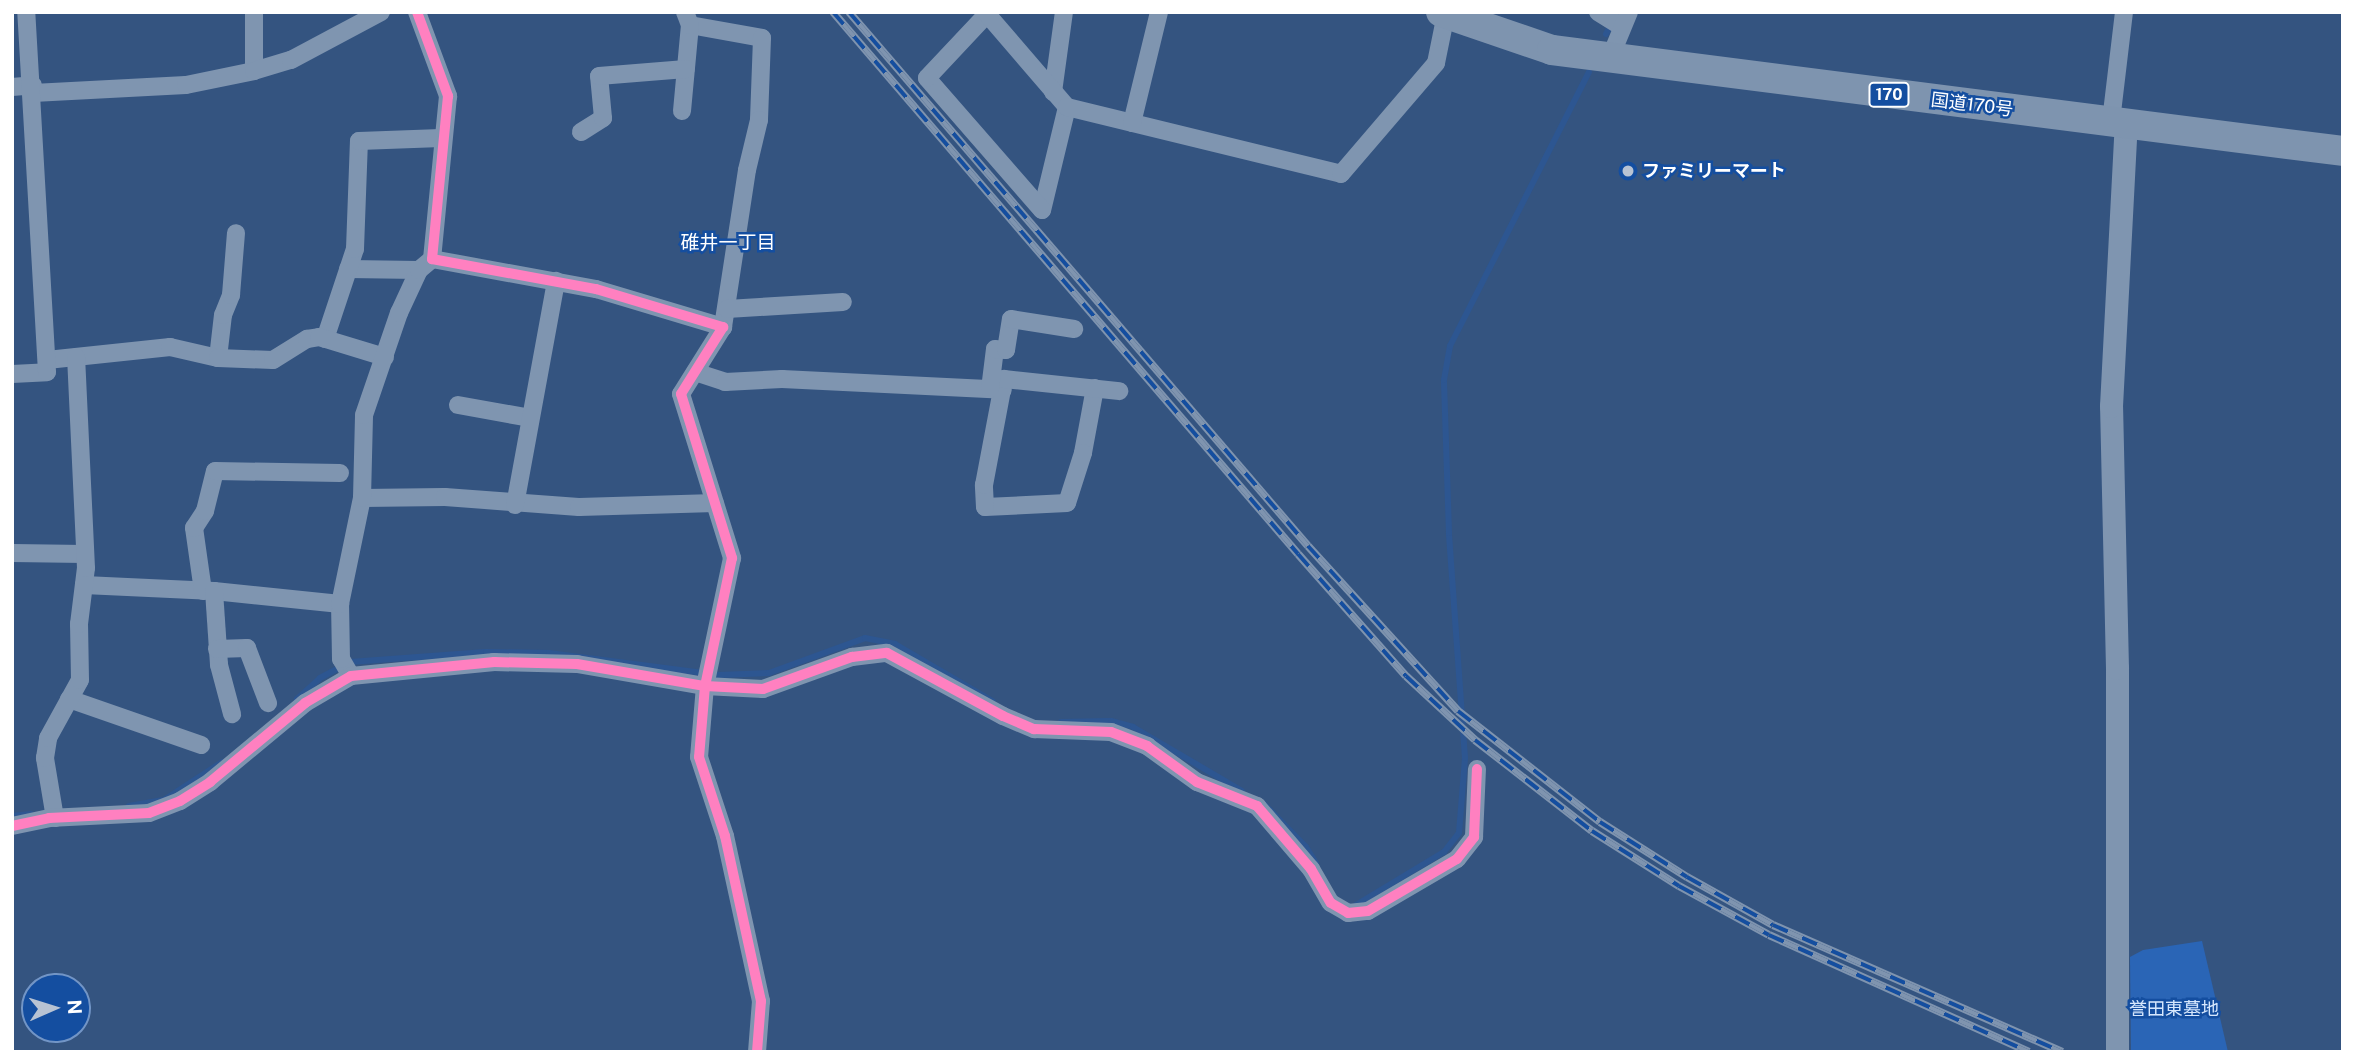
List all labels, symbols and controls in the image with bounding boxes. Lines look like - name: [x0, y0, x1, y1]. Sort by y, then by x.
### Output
- road number: 170: [1868, 82, 1910, 108]
- street label: 国道170号: [1930, 89, 2014, 121]
- place label: ファミリーマート: [1642, 160, 1786, 182]
- marker: ファミリーマート: [1620, 163, 1636, 179]
- district label: 碓井一丁目: [681, 232, 775, 254]
- north arrow: [21, 973, 91, 1043]
- park label: 誉田東墓地: [2129, 998, 2219, 1020]
- text: N: [64, 999, 86, 1015]

